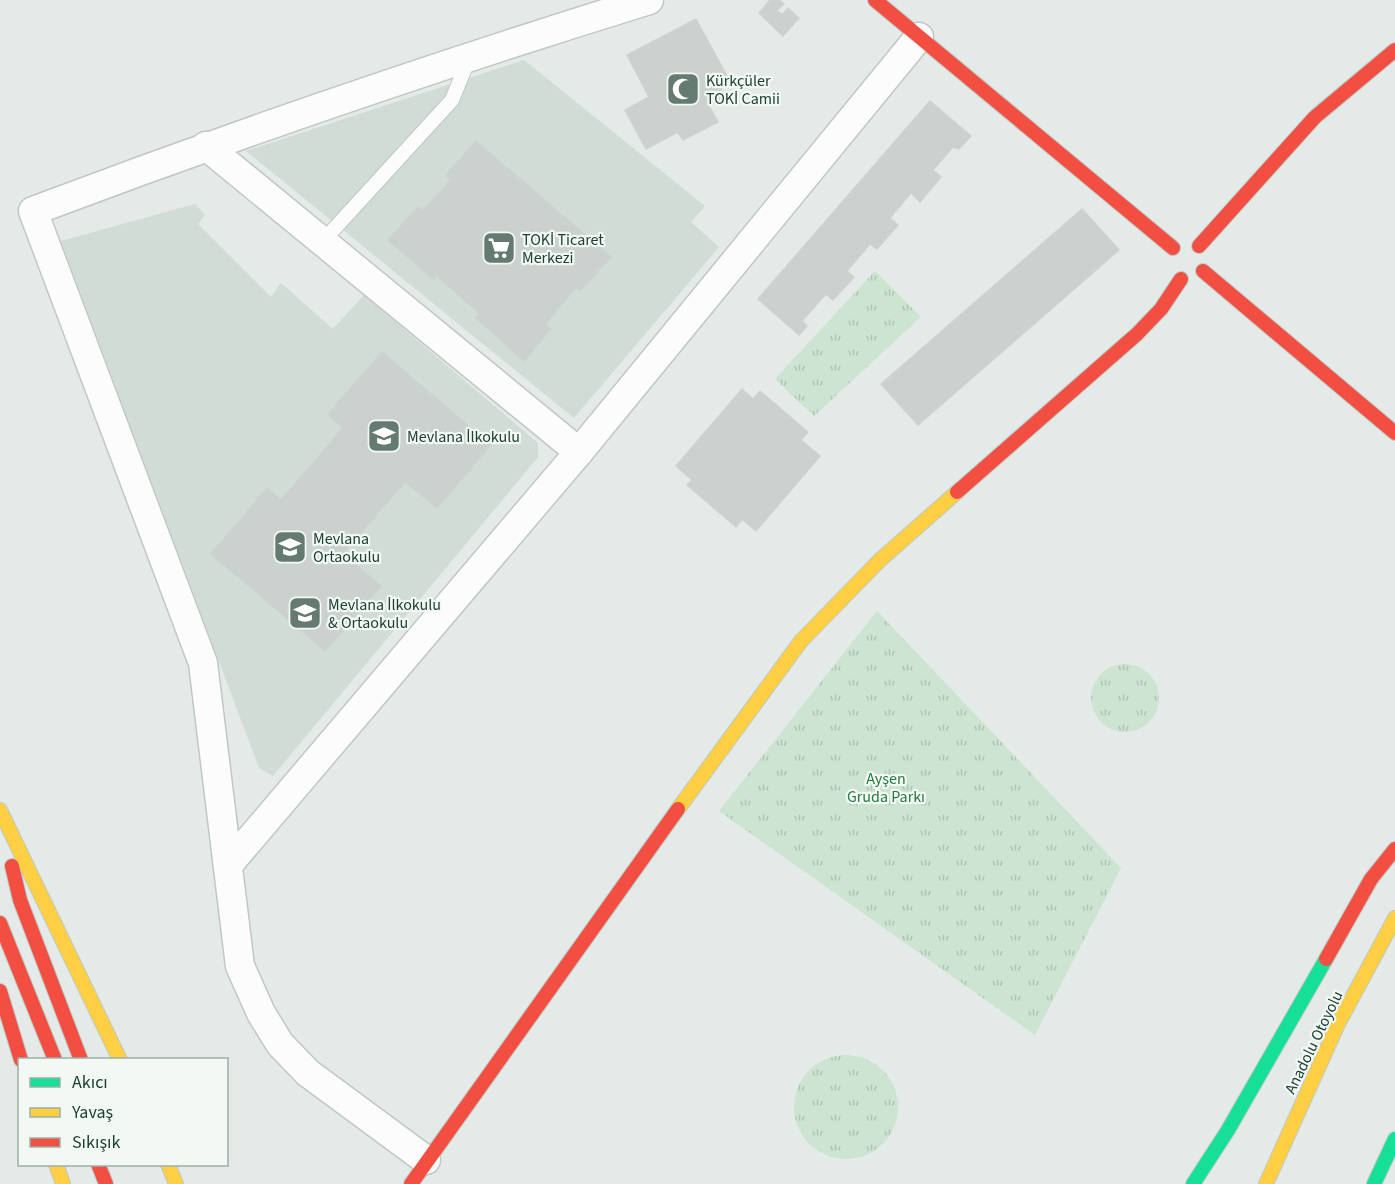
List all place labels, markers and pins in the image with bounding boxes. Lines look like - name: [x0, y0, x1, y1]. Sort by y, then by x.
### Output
- place label: Kürkçüler TOKİ Camii: [706, 70, 780, 110]
- mosque icon: Kürkçüler TOKİ Camii: [665, 71, 701, 107]
- place label: TOKİ Ticaret Merkezi: [522, 229, 604, 269]
- supermarket icon: TOKİ Ticaret Merkezi: [481, 230, 517, 266]
- school or university icon: Mevlana İlkokulu: [366, 418, 402, 454]
- place label: Mevlana İlkokulu: [407, 426, 520, 448]
- place label: Mevlana Ortaokulu: [313, 528, 380, 568]
- school or university icon: Mevlana Ortaokulu: [272, 529, 308, 565]
- place label: Mevlana İlkokulu & Ortaokulu: [328, 594, 441, 634]
- school or university icon: Mevlana İlkokulu & Ortaokulu: [287, 595, 323, 631]

